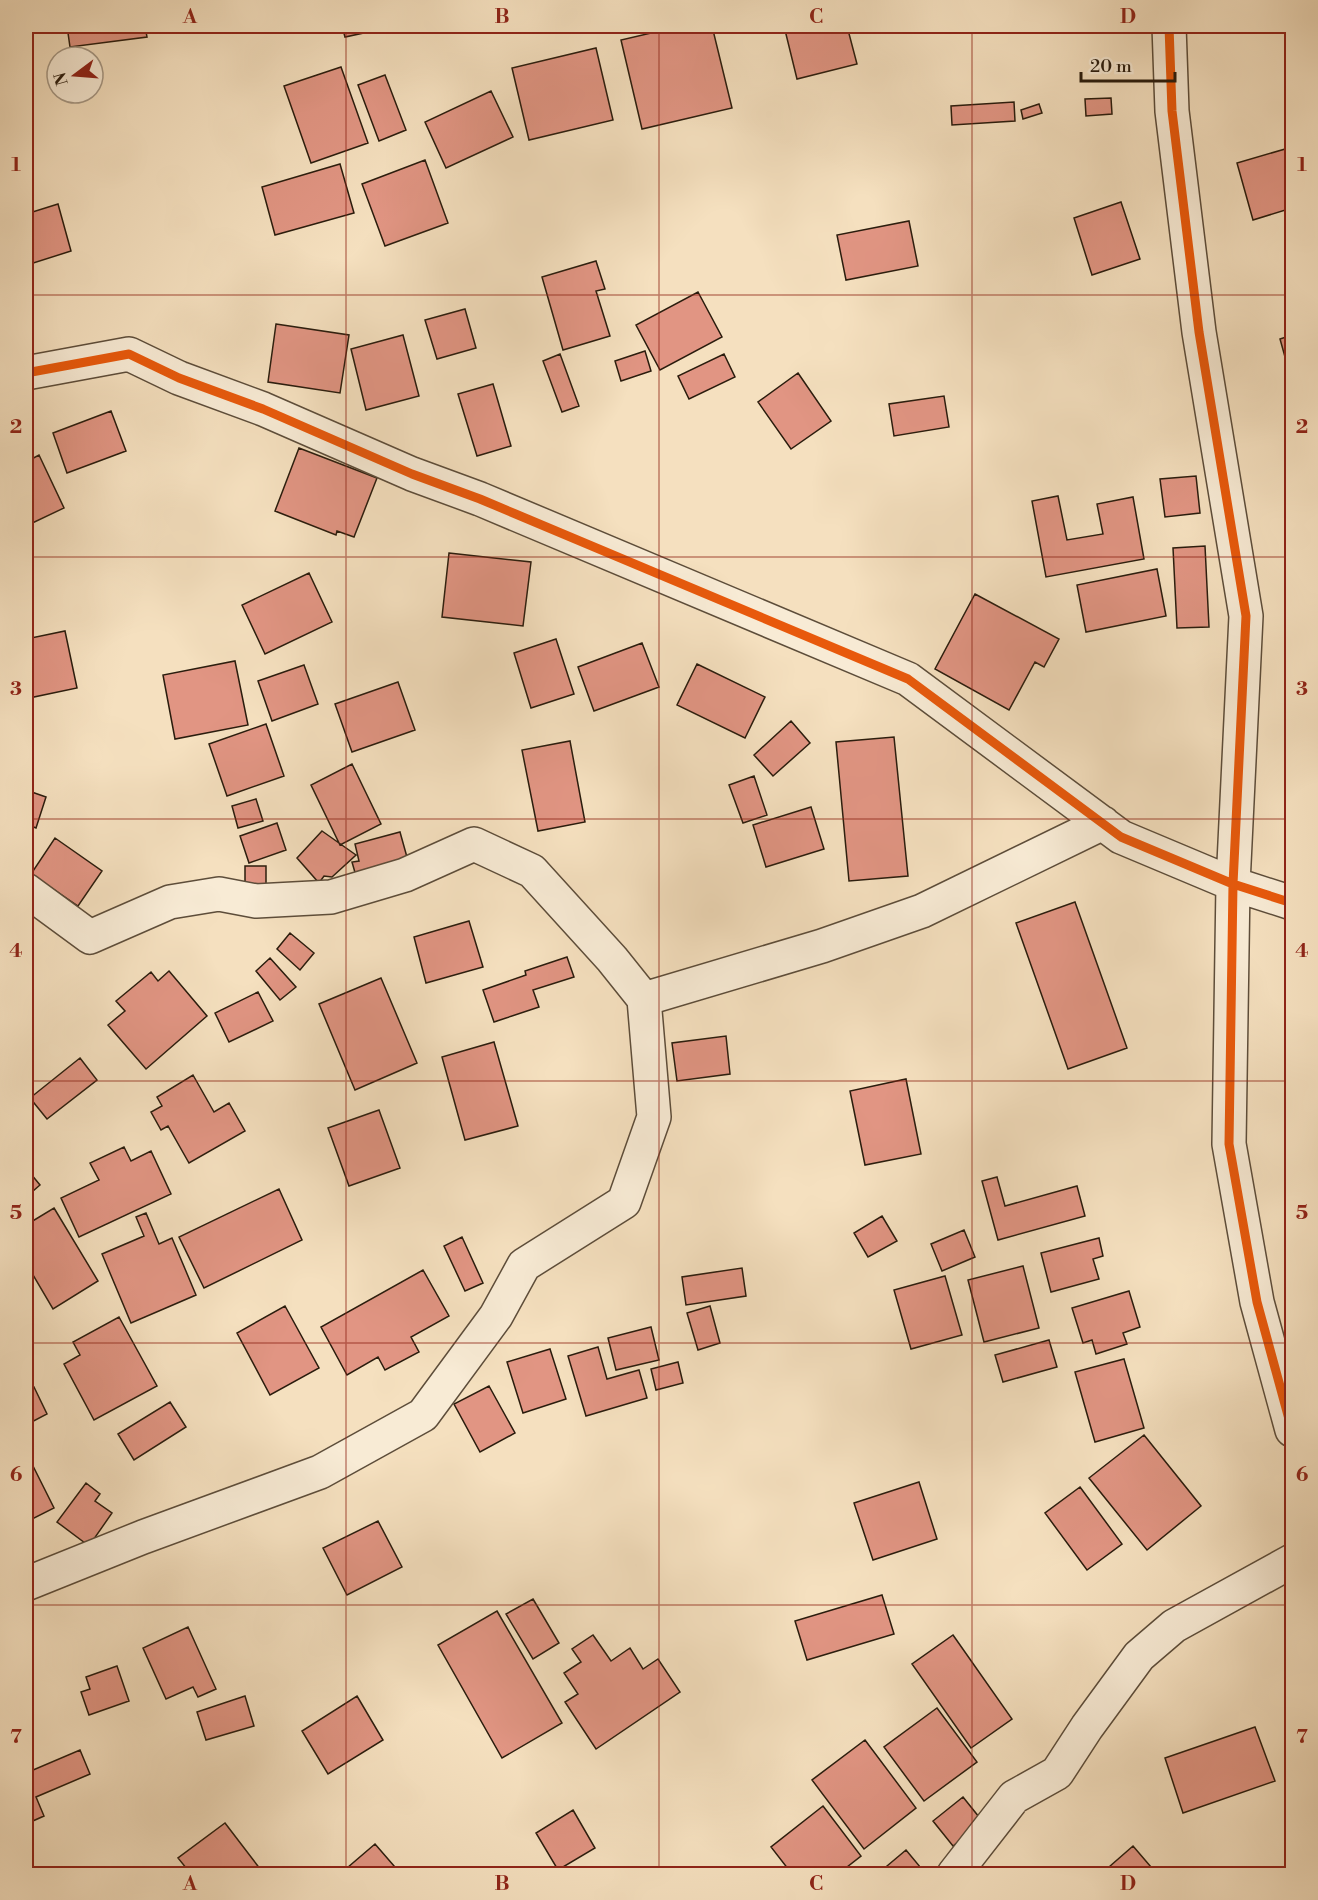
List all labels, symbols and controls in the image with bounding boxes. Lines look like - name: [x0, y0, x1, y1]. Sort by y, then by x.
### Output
- text: A: [182, 5, 198, 30]
- text: B: [494, 5, 510, 30]
- text: C: [809, 5, 823, 30]
- text: D: [1120, 5, 1136, 30]
- north arrow: [45, 45, 105, 105]
- scale bar: [1081, 45, 1176, 83]
- text: 20 m: [1090, 55, 1132, 78]
- text: N: [50, 70, 73, 88]
- text: 1: [11, 153, 21, 178]
- text: 1: [1297, 153, 1307, 178]
- text: 2: [10, 415, 22, 440]
- text: 2: [1296, 415, 1308, 440]
- text: 3: [10, 677, 22, 702]
- text: 3: [1296, 677, 1308, 702]
- text: 4: [9, 939, 23, 964]
- text: 4: [1295, 939, 1309, 964]
- text: 5: [10, 1201, 22, 1226]
- text: 5: [1296, 1201, 1308, 1226]
- text: 6: [10, 1463, 23, 1488]
- text: 6: [1296, 1463, 1309, 1488]
- text: 7: [10, 1725, 22, 1750]
- text: 7: [1296, 1725, 1308, 1750]
- text: A: [182, 1872, 198, 1897]
- text: B: [494, 1872, 510, 1897]
- text: C: [809, 1872, 823, 1897]
- text: D: [1120, 1872, 1136, 1897]

